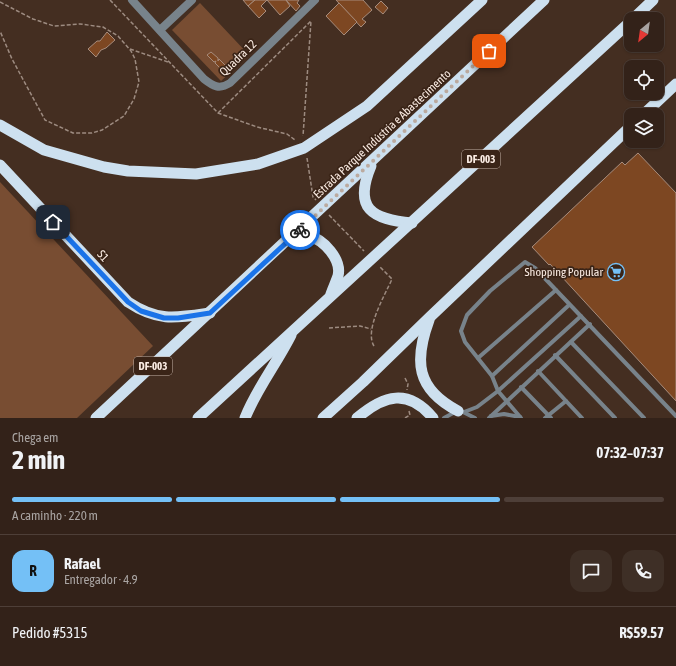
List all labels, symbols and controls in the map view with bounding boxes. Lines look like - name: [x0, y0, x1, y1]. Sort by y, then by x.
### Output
- north arrow: [624, 12, 664, 52]
- map controls: [624, 12, 664, 148]
- pin: [472, 34, 506, 68]
- street label: Quadra 12: [217, 37, 259, 79]
- icon: bag: [478, 40, 500, 62]
- button: locate: [624, 60, 664, 100]
- street label: Estrada Parque Indústria e Abastecimento: [310, 66, 454, 201]
- button: layers: [624, 108, 664, 148]
- road number: DF-003: [462, 150, 500, 168]
- pin: [36, 205, 70, 239]
- courier: [280, 210, 320, 250]
- icon: home: [42, 211, 64, 233]
- icon: bike: [289, 219, 311, 241]
- street label: S1: [94, 247, 112, 265]
- supermarket icon: Shopping Popular: [606, 262, 626, 282]
- place label: Shopping Popular: [525, 265, 603, 279]
- road number: DF-003: [134, 357, 172, 375]
- text: Chega em: [12, 430, 58, 445]
- text: 07:32–07:37: [596, 444, 664, 461]
- text: 2 min: [12, 445, 65, 475]
- text: A caminho · 220 m: [12, 508, 98, 523]
- button: chat: [570, 550, 612, 592]
- button: phone: [622, 550, 664, 592]
- text: Rafael: [64, 555, 100, 572]
- text: R: [29, 562, 37, 579]
- text: Entregador · 4.9: [64, 572, 138, 587]
- text: Pedido #5315: [12, 624, 88, 641]
- text: R$59.57: [619, 624, 664, 641]

